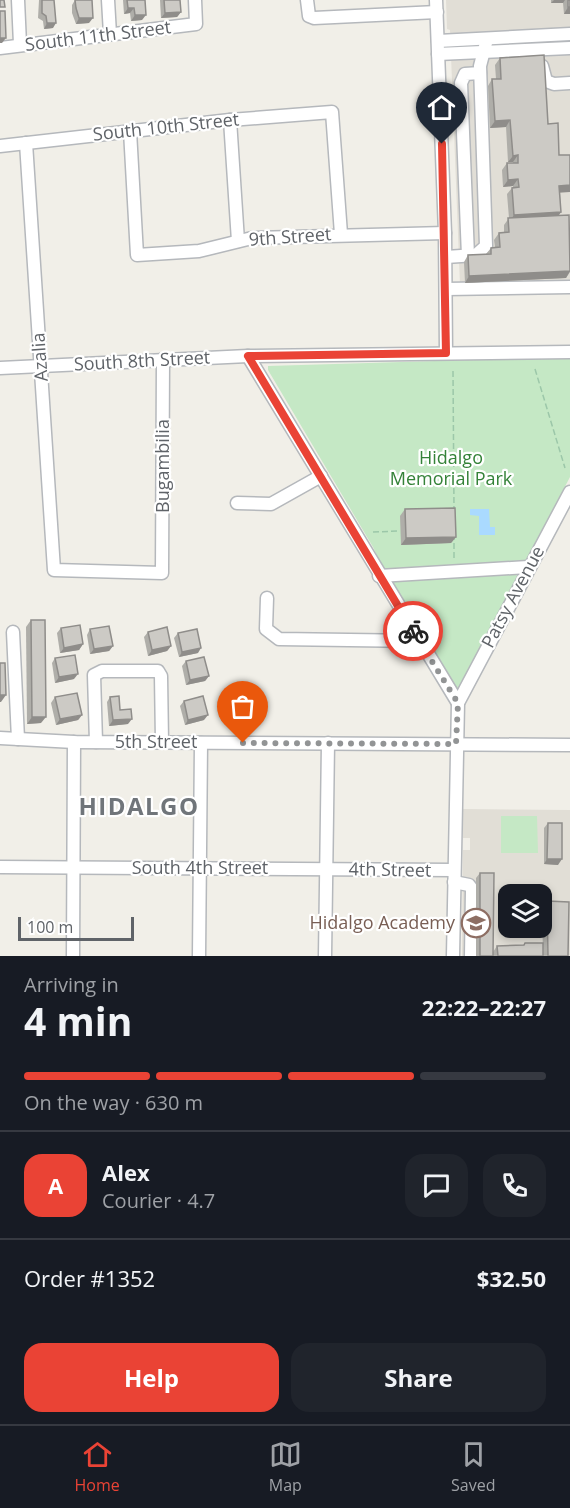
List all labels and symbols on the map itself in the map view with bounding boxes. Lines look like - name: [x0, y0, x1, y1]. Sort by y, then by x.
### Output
- street label: South 11th Street: [24, 14, 172, 56]
- pin: [416, 82, 467, 144]
- street label: South 10th Street: [92, 106, 240, 146]
- street label: 9th Street: [248, 221, 332, 251]
- street label: Azalia: [25, 332, 53, 382]
- street label: South 8th Street: [73, 344, 211, 376]
- street label: Bugambilia: [150, 419, 174, 513]
- park label: Hidalgo Memorial Park: [390, 445, 513, 490]
- street label: Patsy Avenue: [475, 541, 549, 652]
- courier: [383, 601, 443, 661]
- pin: [217, 681, 268, 743]
- street label: 5th Street: [115, 729, 197, 753]
- district label: HIDALGO: [78, 789, 200, 822]
- street label: South 4th Street: [132, 855, 268, 879]
- street label: 4th Street: [348, 856, 432, 882]
- school or university icon: Hidalgo Academy: [460, 907, 492, 939]
- place label: Hidalgo Academy: [310, 910, 456, 934]
- scale bar: [18, 914, 134, 942]

